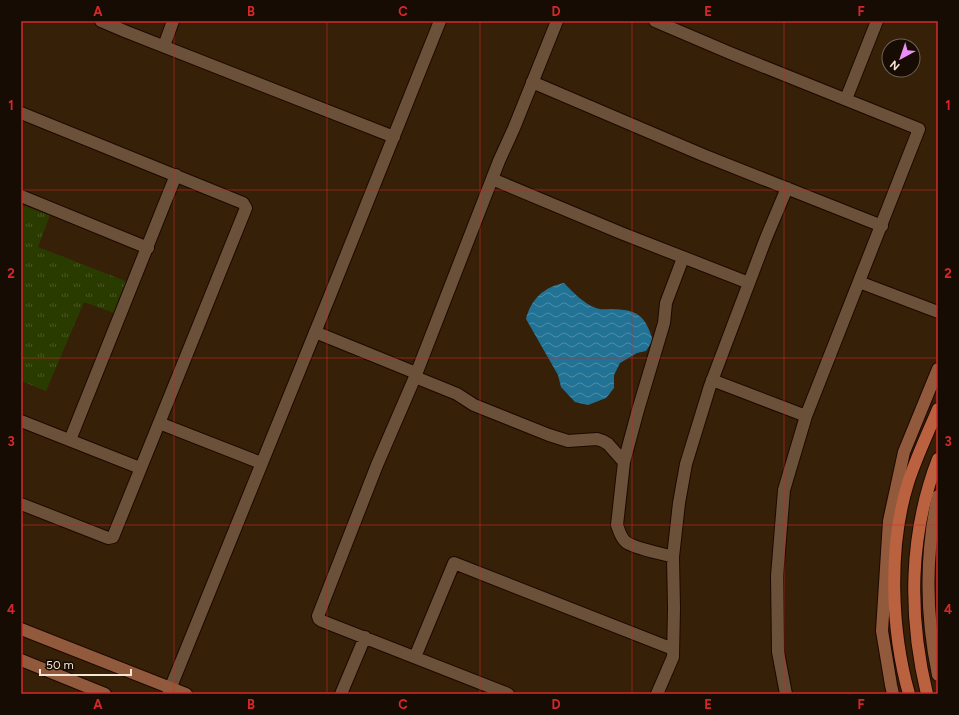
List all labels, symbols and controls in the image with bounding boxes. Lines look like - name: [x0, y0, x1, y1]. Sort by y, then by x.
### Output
- text: A: [93, 4, 103, 19]
- text: B: [247, 4, 255, 19]
- text: C: [398, 4, 408, 19]
- text: D: [551, 4, 561, 19]
- text: E: [704, 4, 712, 19]
- text: F: [857, 4, 865, 19]
- north arrow: [881, 38, 921, 78]
- text: N: [887, 58, 902, 73]
- text: 1: [8, 98, 14, 113]
- text: 1: [945, 98, 951, 113]
- text: 2: [7, 266, 15, 281]
- text: 2: [944, 266, 952, 281]
- text: 3: [7, 434, 15, 449]
- text: 3: [944, 434, 952, 449]
- text: 4: [7, 602, 15, 617]
- text: 4: [944, 602, 952, 617]
- scale bar: [40, 651, 131, 677]
- text: 50 m: [46, 658, 74, 672]
- text: A: [93, 697, 103, 712]
- text: B: [247, 697, 255, 712]
- text: C: [398, 697, 408, 712]
- text: D: [551, 697, 561, 712]
- text: E: [704, 697, 712, 712]
- text: F: [857, 697, 865, 712]

